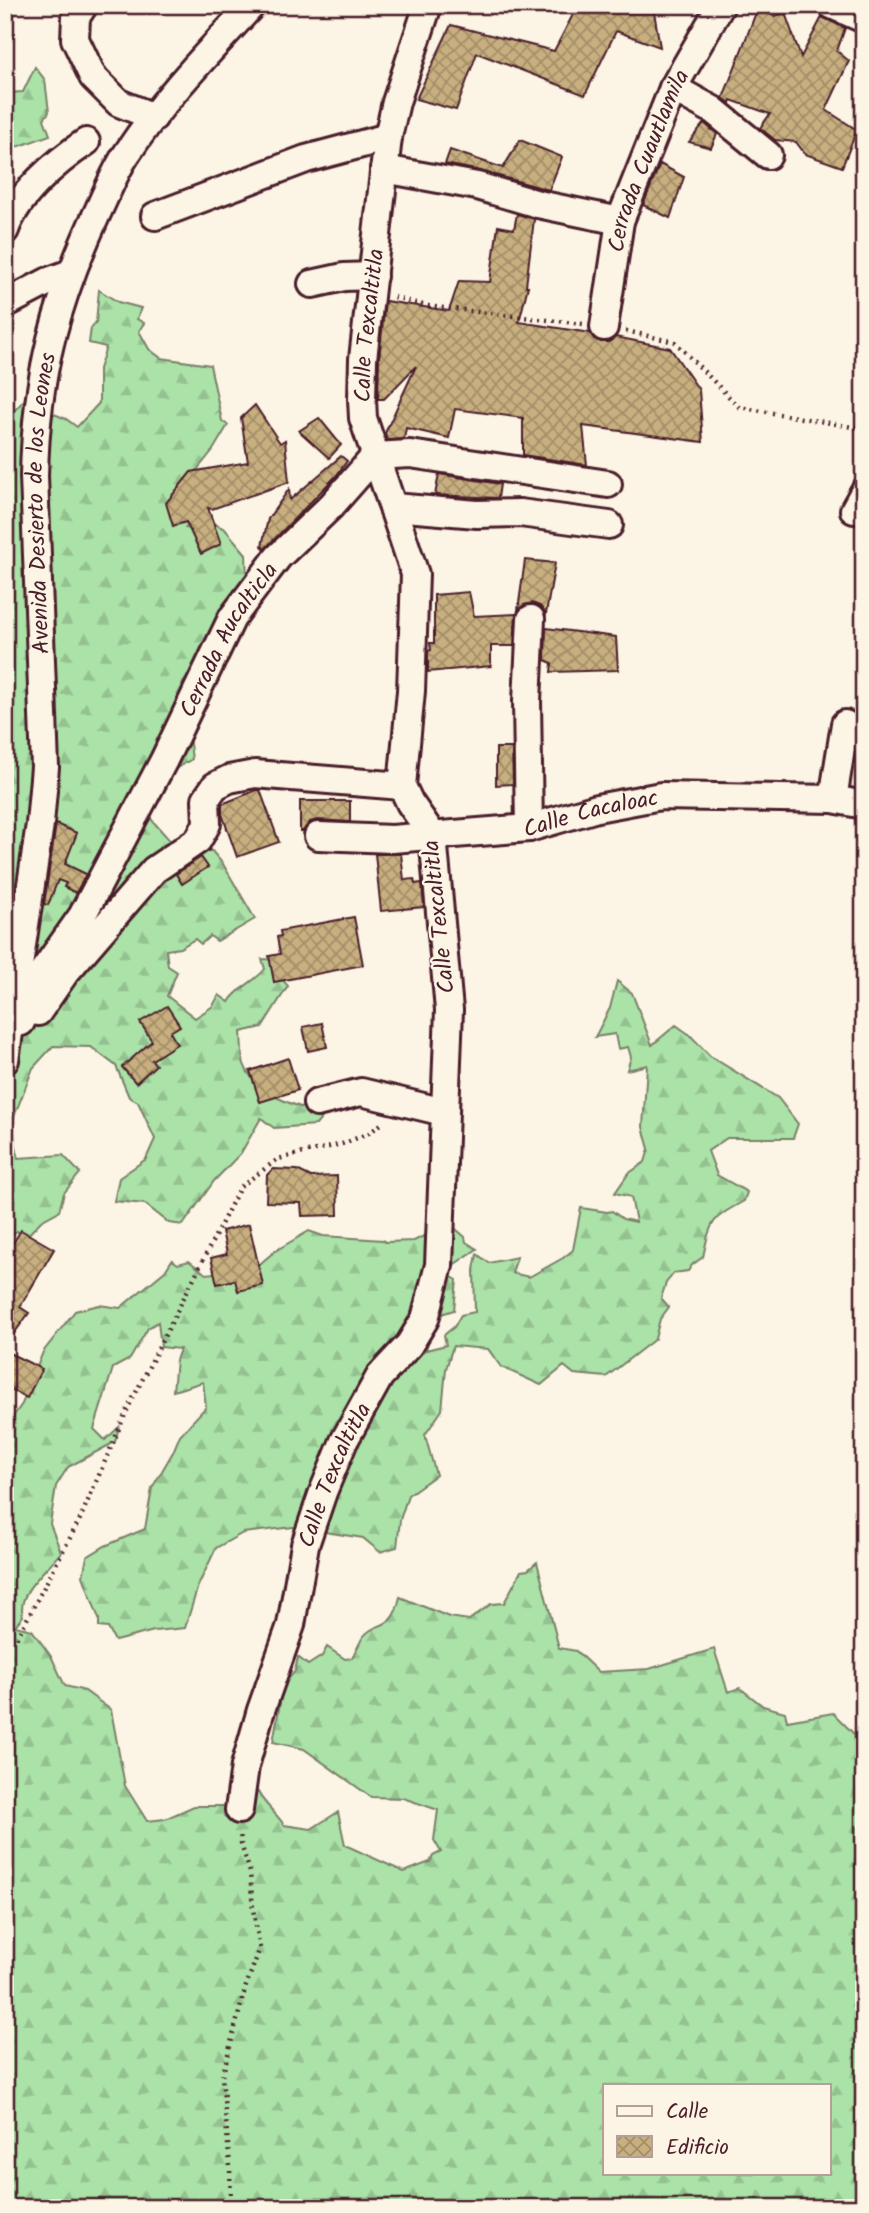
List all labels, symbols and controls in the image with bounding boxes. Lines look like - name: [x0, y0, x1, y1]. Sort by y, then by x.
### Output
- street label: Cerrada Cuautlamila: [600, 63, 700, 255]
- street label: Calle Texcaltitla: [346, 247, 395, 403]
- street label: Avenida Desierto de los Leones: [18, 349, 67, 655]
- street label: Cerrada Aucalticla: [171, 555, 288, 724]
- street label: Calle Cacaloac: [519, 781, 661, 849]
- street label: Calle Texcaltitla: [414, 838, 466, 995]
- street label: Calle Texcaltitla: [289, 1396, 382, 1553]
- legend: [603, 2084, 830, 2174]
- text: Calle: [666, 2096, 709, 2129]
- text: Edificio: [666, 2132, 729, 2165]

